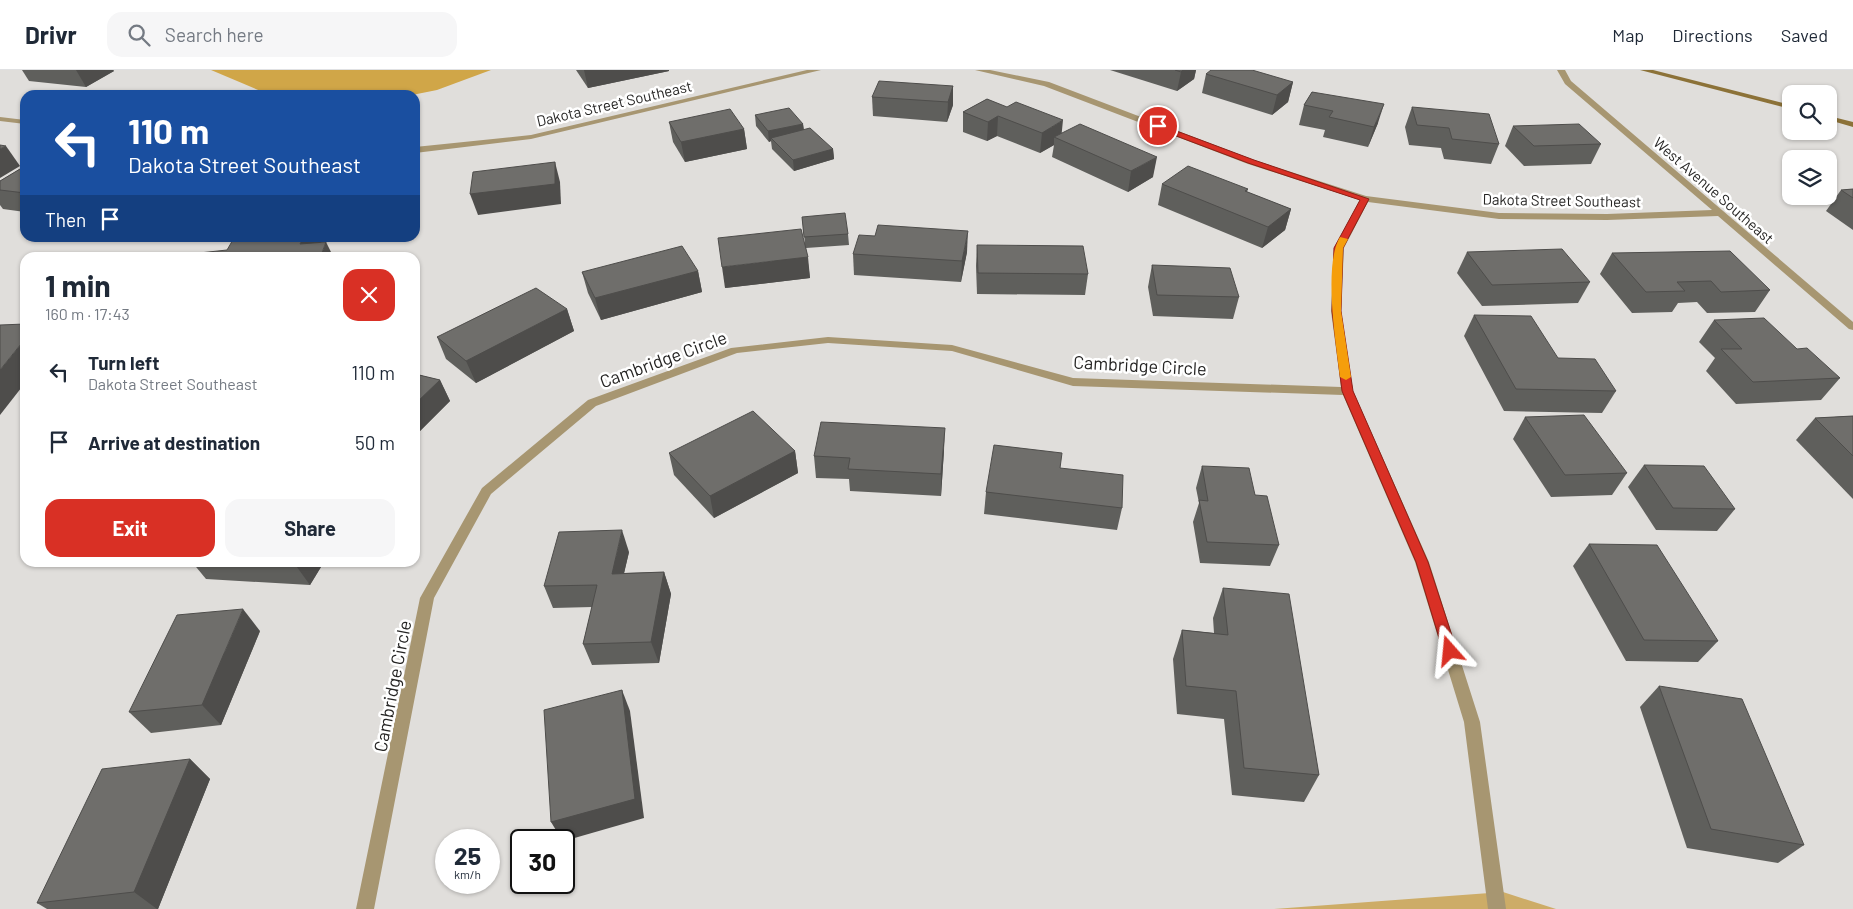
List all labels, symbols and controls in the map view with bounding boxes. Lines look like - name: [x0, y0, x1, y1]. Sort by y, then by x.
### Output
- search box: [107, 12, 457, 57]
- text: Drivr: [25, 20, 77, 49]
- icon: search: [125, 21, 153, 49]
- text: Search here: [165, 23, 264, 46]
- text: Map: [1612, 24, 1644, 46]
- text: Directions: [1672, 24, 1753, 46]
- text: Saved: [1781, 24, 1828, 46]
- street label: Dakota Street Southeast: [535, 76, 693, 130]
- map controls: [1782, 85, 1837, 205]
- button: search: [1782, 85, 1837, 140]
- pin: [1137, 105, 1179, 147]
- text: 110 m: [128, 109, 209, 151]
- icon: left: [45, 110, 110, 175]
- icon: arrive: [1144, 112, 1172, 140]
- street label: West Avenue Southeast: [1650, 133, 1778, 247]
- button: layers: [1782, 150, 1837, 205]
- text: Dakota Street Southeast: [128, 151, 361, 177]
- street label: Dakota Street Southeast: [1482, 190, 1642, 210]
- icon: arrive: [96, 205, 124, 233]
- text: Then: [45, 208, 86, 231]
- text: 1 min: [45, 267, 111, 303]
- button: close: [343, 269, 395, 321]
- text: 160 m · 17:43: [45, 304, 130, 323]
- street label: Cambridge Circle: [596, 326, 730, 392]
- text: Turn left: [88, 351, 159, 374]
- street label: Cambridge Circle: [1073, 351, 1207, 379]
- icon: left: [45, 358, 73, 386]
- text: 110 m: [351, 361, 395, 384]
- text: Dakota Street Southeast: [88, 374, 258, 393]
- icon: arrive: [45, 428, 73, 456]
- text: Arrive at destination: [88, 431, 260, 454]
- text: 50 m: [355, 431, 395, 454]
- button: Exit: [45, 499, 215, 557]
- button: Share: [225, 499, 395, 557]
- street label: Cambridge Circle: [368, 618, 416, 754]
- position arrow: [1423, 624, 1475, 676]
- speed limit sign: 30: [510, 829, 575, 894]
- text: 25: [454, 840, 481, 870]
- text: km/h: [454, 867, 481, 881]

